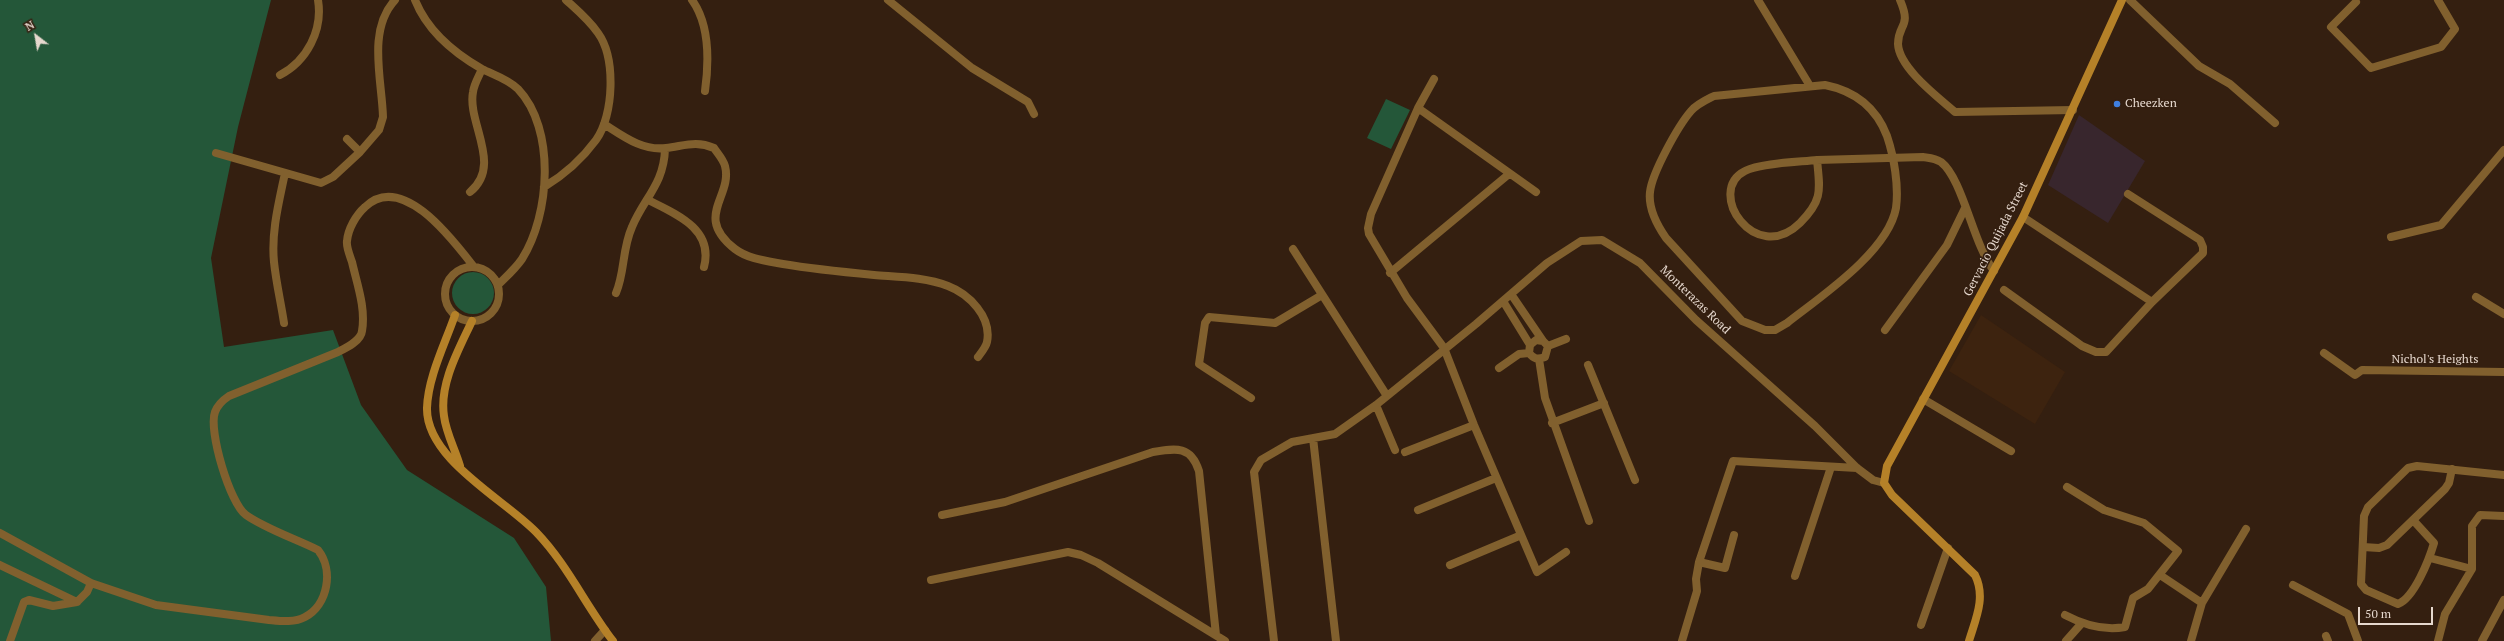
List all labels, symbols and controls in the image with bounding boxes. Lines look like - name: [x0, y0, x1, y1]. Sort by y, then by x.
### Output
- north arrow: [16, 16, 56, 56]
- text: N: [23, 18, 37, 34]
- place label: Cheezken: [2125, 97, 2177, 111]
- marker: Cheezken: [2112, 99, 2122, 109]
- street label: Gervacio Quijada Street: [1961, 179, 2031, 299]
- street label: Monterazas Road: [1657, 263, 1733, 337]
- street label: Nichol's Heights: [2391, 353, 2479, 367]
- scale bar: [2360, 599, 2435, 625]
- text: 50 m: [2365, 606, 2391, 621]

